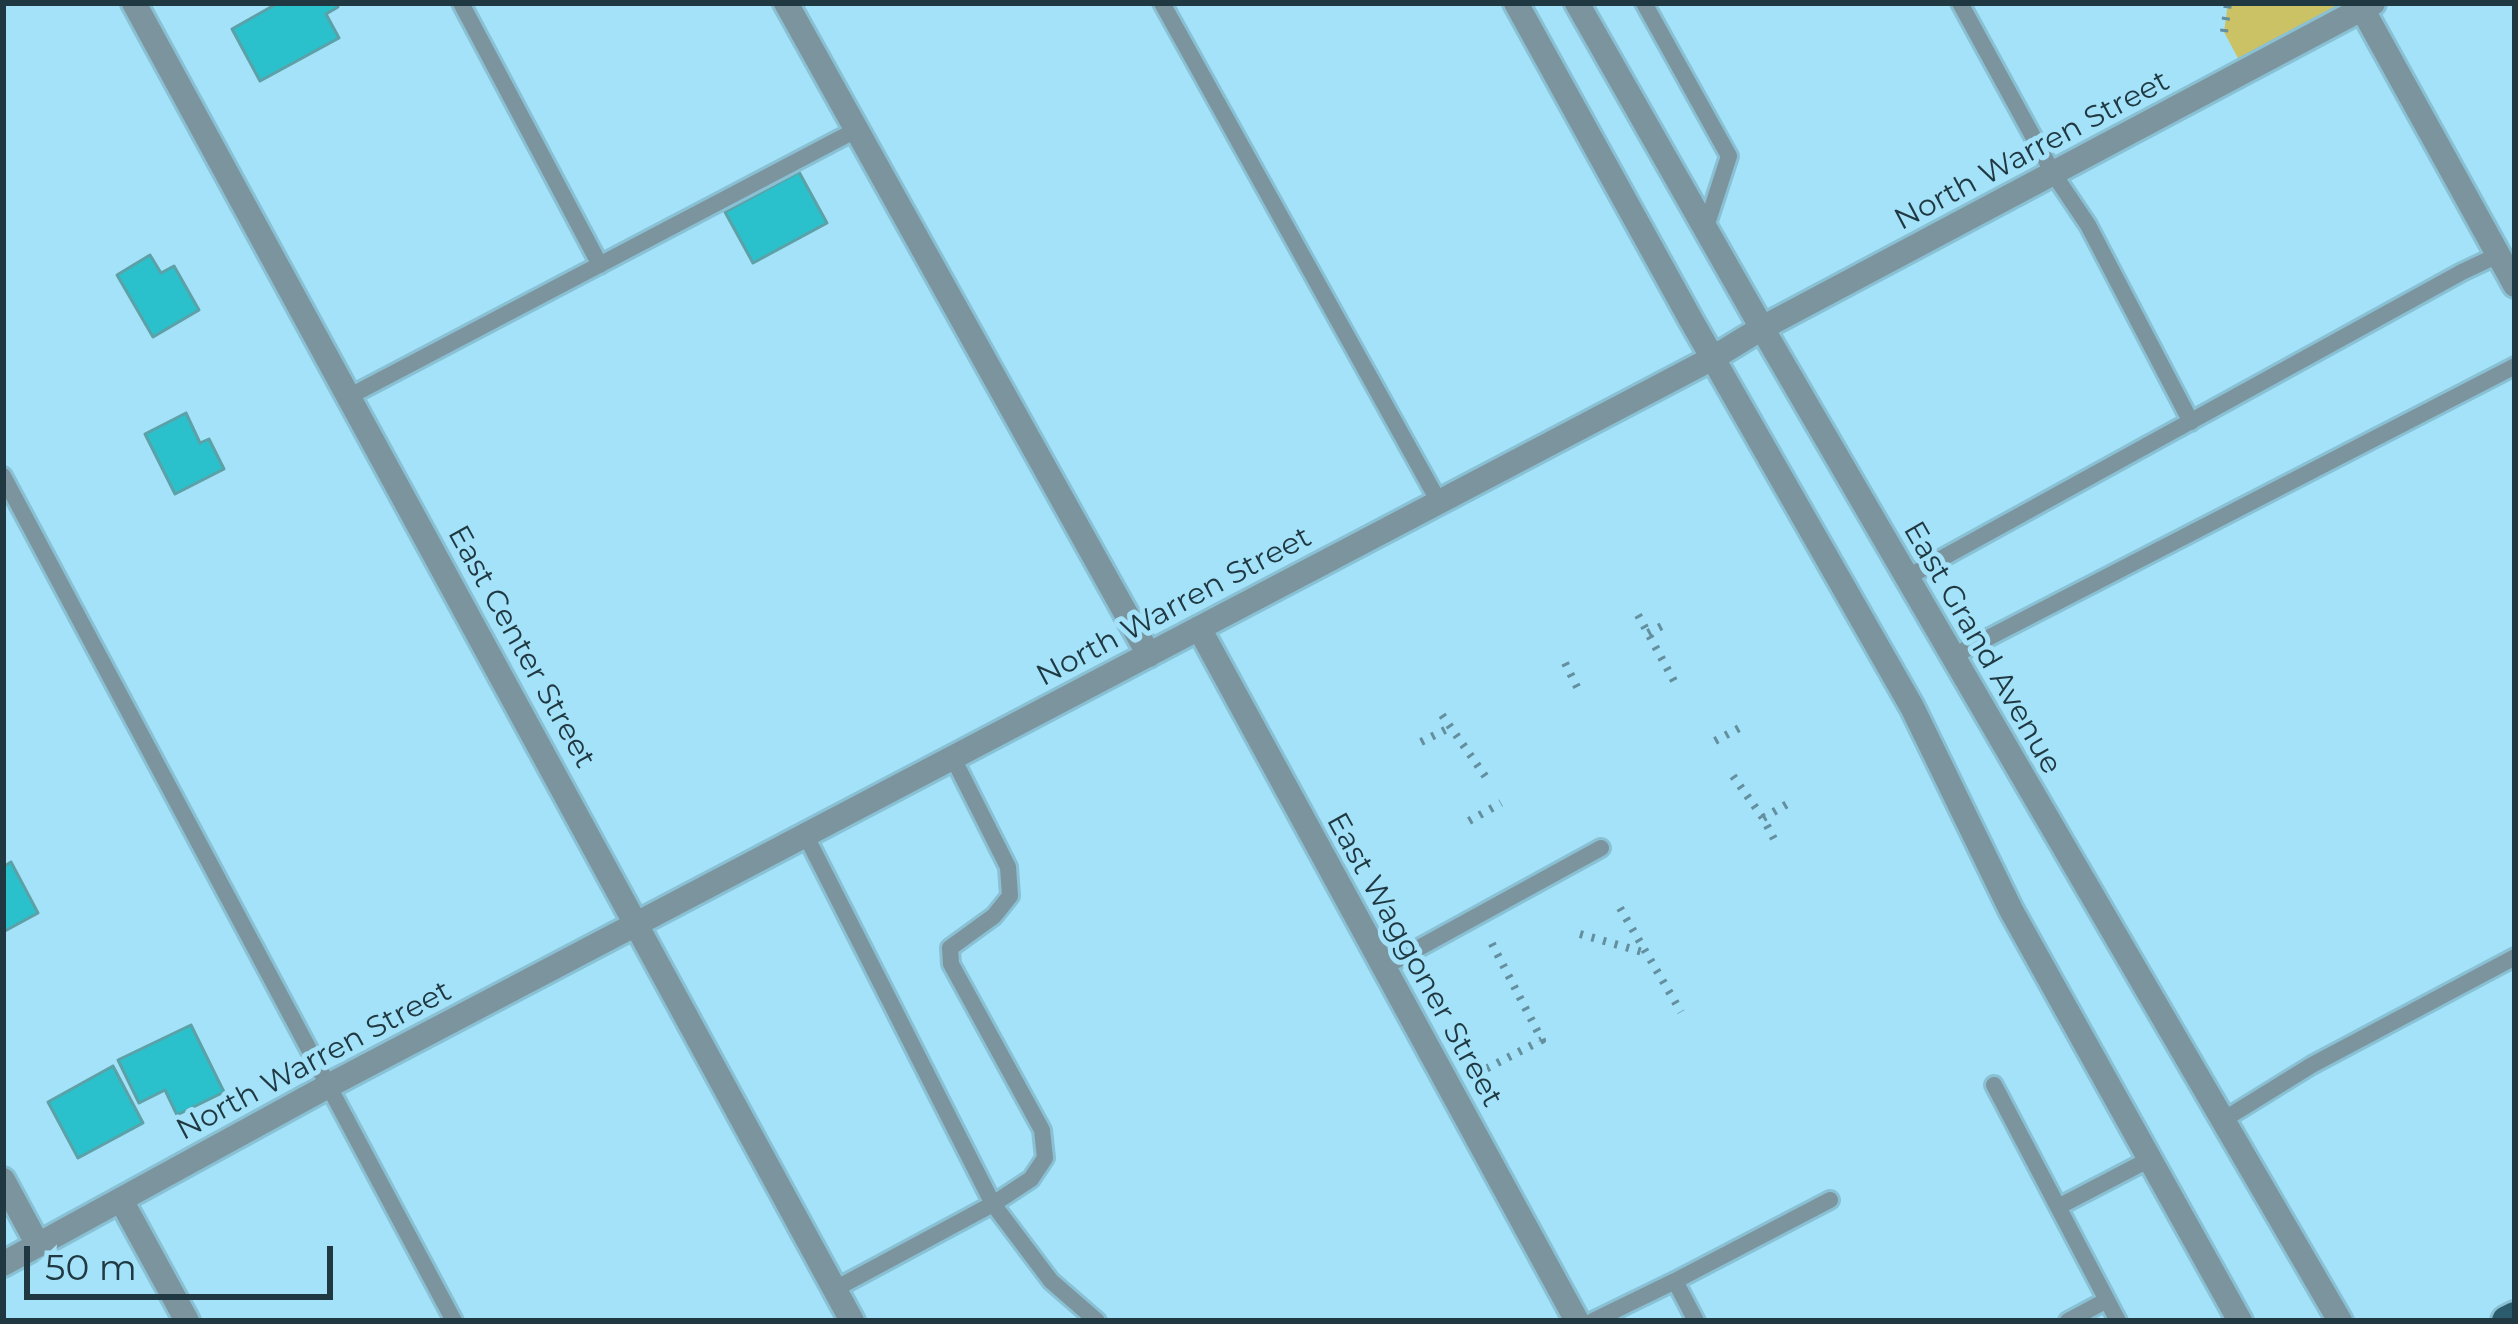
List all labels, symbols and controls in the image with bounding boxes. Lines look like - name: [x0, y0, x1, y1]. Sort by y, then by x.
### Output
- street label: North Warren Street: [1889, 63, 2175, 239]
- street label: East Grand Avenue: [1895, 515, 2069, 781]
- street label: North Warren Street: [1031, 519, 1317, 695]
- street label: East Center Street: [439, 520, 603, 774]
- street label: East Waggoner Street: [1318, 807, 1510, 1113]
- street label: North Warren Street: [171, 973, 457, 1149]
- scale bar: [30, 1222, 339, 1296]
- text: 50 m: [45, 1245, 137, 1289]

